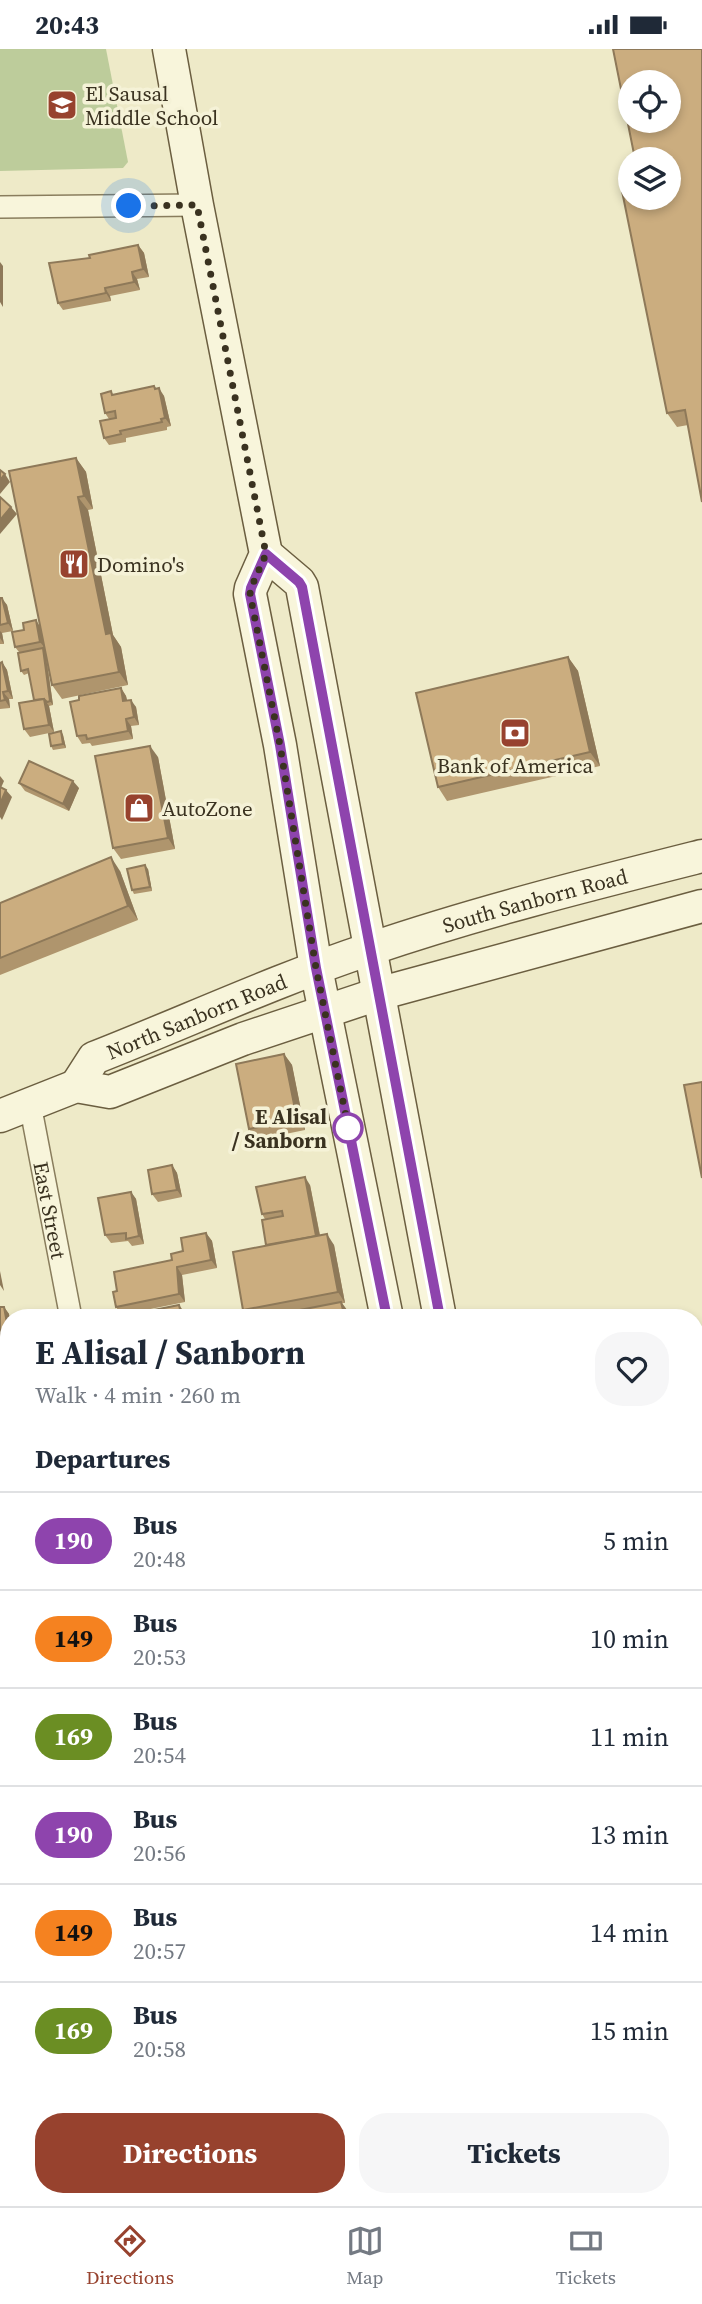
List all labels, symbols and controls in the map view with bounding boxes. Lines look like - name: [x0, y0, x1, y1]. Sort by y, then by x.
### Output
- text: 20:43: [35, 7, 99, 43]
- map controls: [618, 70, 681, 210]
- button: locate: [618, 70, 681, 133]
- place label: El Sausal Middle School: [85, 79, 218, 132]
- school or university icon: El Sausal Middle School: [45, 88, 79, 122]
- button: layers: [618, 147, 681, 210]
- your location: [111, 188, 146, 223]
- restaurant icon: Domino's: [57, 547, 91, 581]
- place label: Domino's: [97, 550, 184, 579]
- bank icon: Bank of America: [498, 716, 532, 750]
- place label: Bank of America: [437, 751, 594, 780]
- shop icon: AutoZone: [122, 791, 156, 825]
- place label: AutoZone: [162, 794, 253, 823]
- street label: South Sanborn Road: [439, 861, 630, 939]
- street label: North Sanborn Road: [102, 966, 291, 1066]
- place label: E Alisal / Sanborn: [231, 1102, 327, 1155]
- marker: E Alisal / Sanborn: [333, 1113, 363, 1143]
- street label: East Street: [27, 1159, 74, 1261]
- text: E Alisal / Sanborn: [35, 1330, 305, 1375]
- button: heart: [595, 1332, 669, 1406]
- text: Walk · 4 min · 260 m: [35, 1379, 241, 1411]
- text: Departures: [35, 1441, 170, 1477]
- text: Bus: [133, 1507, 177, 1543]
- text: 5 min: [603, 1523, 669, 1559]
- text: 190: [54, 1524, 93, 1557]
- text: 20:48: [133, 1543, 186, 1575]
- text: Bus: [133, 1605, 177, 1641]
- text: 10 min: [590, 1621, 669, 1657]
- text: 149: [54, 1622, 93, 1655]
- text: 20:53: [133, 1641, 186, 1673]
- text: Bus: [133, 1703, 177, 1739]
- text: 11 min: [590, 1719, 669, 1755]
- text: 169: [54, 1720, 93, 1753]
- text: 20:54: [133, 1739, 186, 1771]
- text: Bus: [133, 1801, 177, 1837]
- text: 13 min: [590, 1817, 669, 1853]
- text: 190: [54, 1818, 93, 1851]
- text: 20:56: [133, 1837, 186, 1869]
- text: Bus: [133, 1899, 177, 1935]
- text: 14 min: [590, 1915, 669, 1951]
- text: 149: [54, 1916, 93, 1949]
- text: 20:57: [133, 1935, 186, 1967]
- text: Bus: [133, 1997, 177, 2033]
- text: 15 min: [590, 2013, 669, 2049]
- text: 169: [54, 2014, 93, 2047]
- text: 20:58: [133, 2033, 186, 2065]
- button: Directions: [35, 2113, 345, 2193]
- button: Tickets: [359, 2113, 669, 2193]
- tab: Directions: [86, 2222, 174, 2290]
- tab: Map: [346, 2222, 384, 2290]
- tab: Tickets: [556, 2222, 616, 2290]

